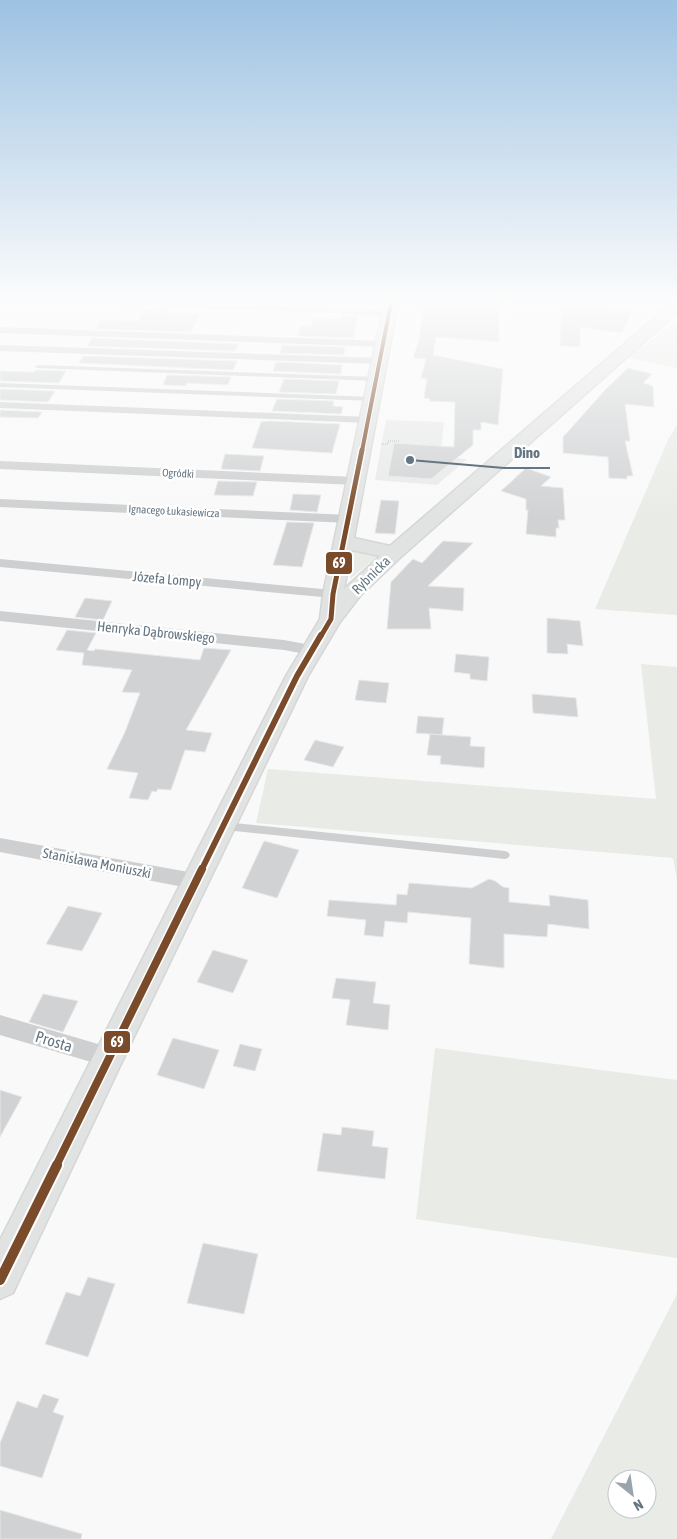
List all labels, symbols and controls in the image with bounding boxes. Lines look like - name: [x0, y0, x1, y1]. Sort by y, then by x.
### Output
- callout: Dino: [504, 438, 550, 468]
- text: Dino: [514, 444, 540, 461]
- street label: Ogródki: [162, 466, 194, 480]
- street label: Ignacego Łukasiewicza: [128, 503, 220, 519]
- line badge: 69: [325, 551, 353, 575]
- street label: Rybnicka: [349, 553, 393, 597]
- text: 69: [332, 555, 346, 571]
- street label: Józefa Lompy: [132, 568, 202, 590]
- street label: Henryka Dąbrowskiego: [96, 618, 216, 646]
- street label: Stanisława Moniuszki: [42, 845, 152, 881]
- street label: Prosta: [33, 1027, 75, 1055]
- line badge: 69: [103, 1030, 131, 1054]
- text: 69: [110, 1034, 124, 1050]
- north arrow: [607, 1469, 657, 1519]
- text: N: [631, 1496, 646, 1514]

